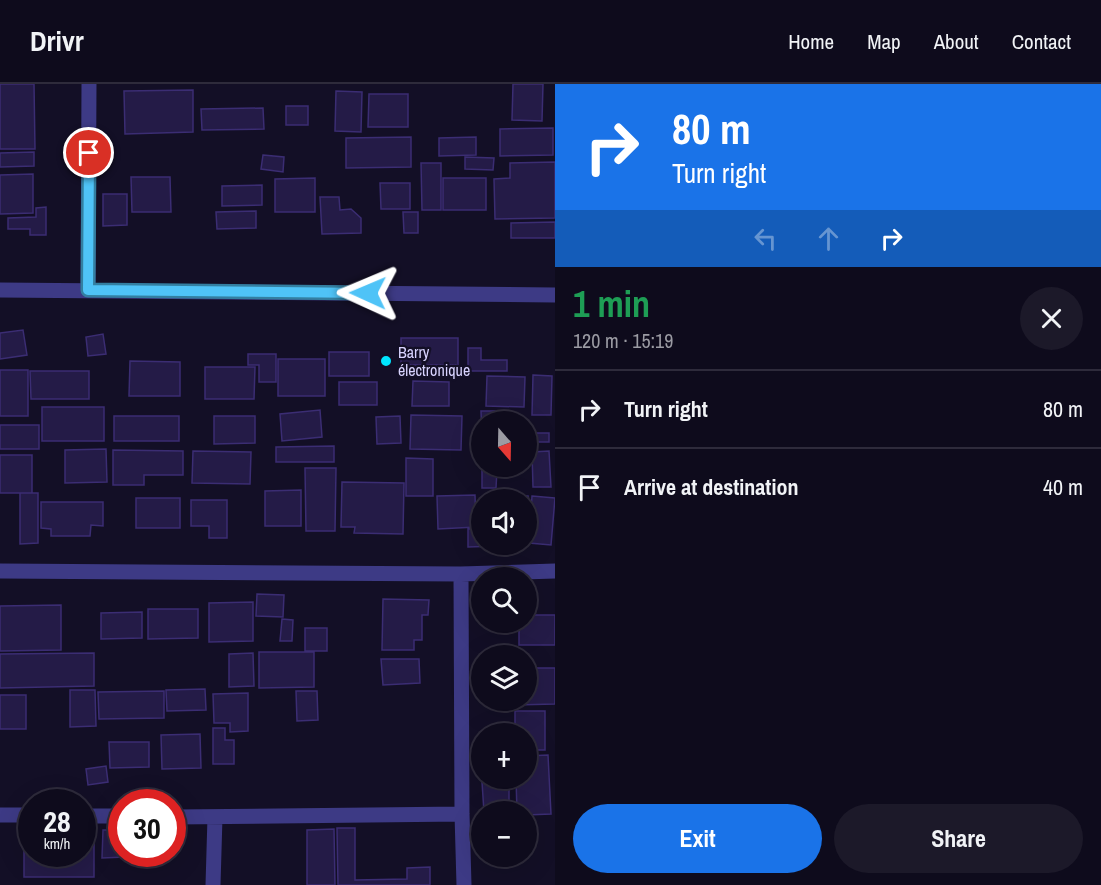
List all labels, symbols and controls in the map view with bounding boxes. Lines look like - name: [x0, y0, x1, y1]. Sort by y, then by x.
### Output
- text: Drivr: [30, 22, 84, 60]
- text: Home: [788, 27, 834, 56]
- text: Map: [867, 27, 901, 56]
- text: About: [934, 27, 979, 56]
- text: Contact: [1012, 27, 1071, 56]
- text: 80 m: [672, 101, 751, 157]
- icon: right: [573, 108, 651, 186]
- pin: [63, 127, 114, 178]
- icon: arrive: [72, 136, 105, 169]
- text: Turn right: [672, 155, 766, 191]
- icon: left: [749, 222, 782, 255]
- icon: ahead: [812, 222, 845, 255]
- icon: right: [875, 222, 908, 255]
- position arrow: [336, 261, 400, 325]
- text: 1 min: [573, 280, 650, 328]
- button: close: [1020, 287, 1083, 350]
- text: 120 m · 15:19: [573, 327, 673, 354]
- place label: Barry électronique: [398, 341, 470, 381]
- marker: Barry électronique: [379, 354, 393, 368]
- icon: right: [573, 393, 606, 426]
- text: Turn right: [624, 394, 708, 424]
- text: 80 m: [1043, 394, 1083, 424]
- north arrow: [471, 411, 537, 477]
- map controls: [471, 411, 537, 867]
- icon: arrive: [573, 471, 606, 504]
- text: Arrive at destination: [624, 472, 798, 502]
- text: 40 m: [1043, 472, 1083, 502]
- button: sound: [471, 489, 537, 555]
- button: search: [471, 567, 537, 633]
- button: layers: [471, 645, 537, 711]
- button: +: [471, 723, 537, 789]
- speed limit sign: 30: [108, 789, 186, 867]
- text: 28: [43, 801, 71, 841]
- button: −: [471, 801, 537, 867]
- button: Exit: [573, 804, 822, 873]
- button: Share: [834, 804, 1083, 873]
- text: km/h: [44, 833, 70, 854]

